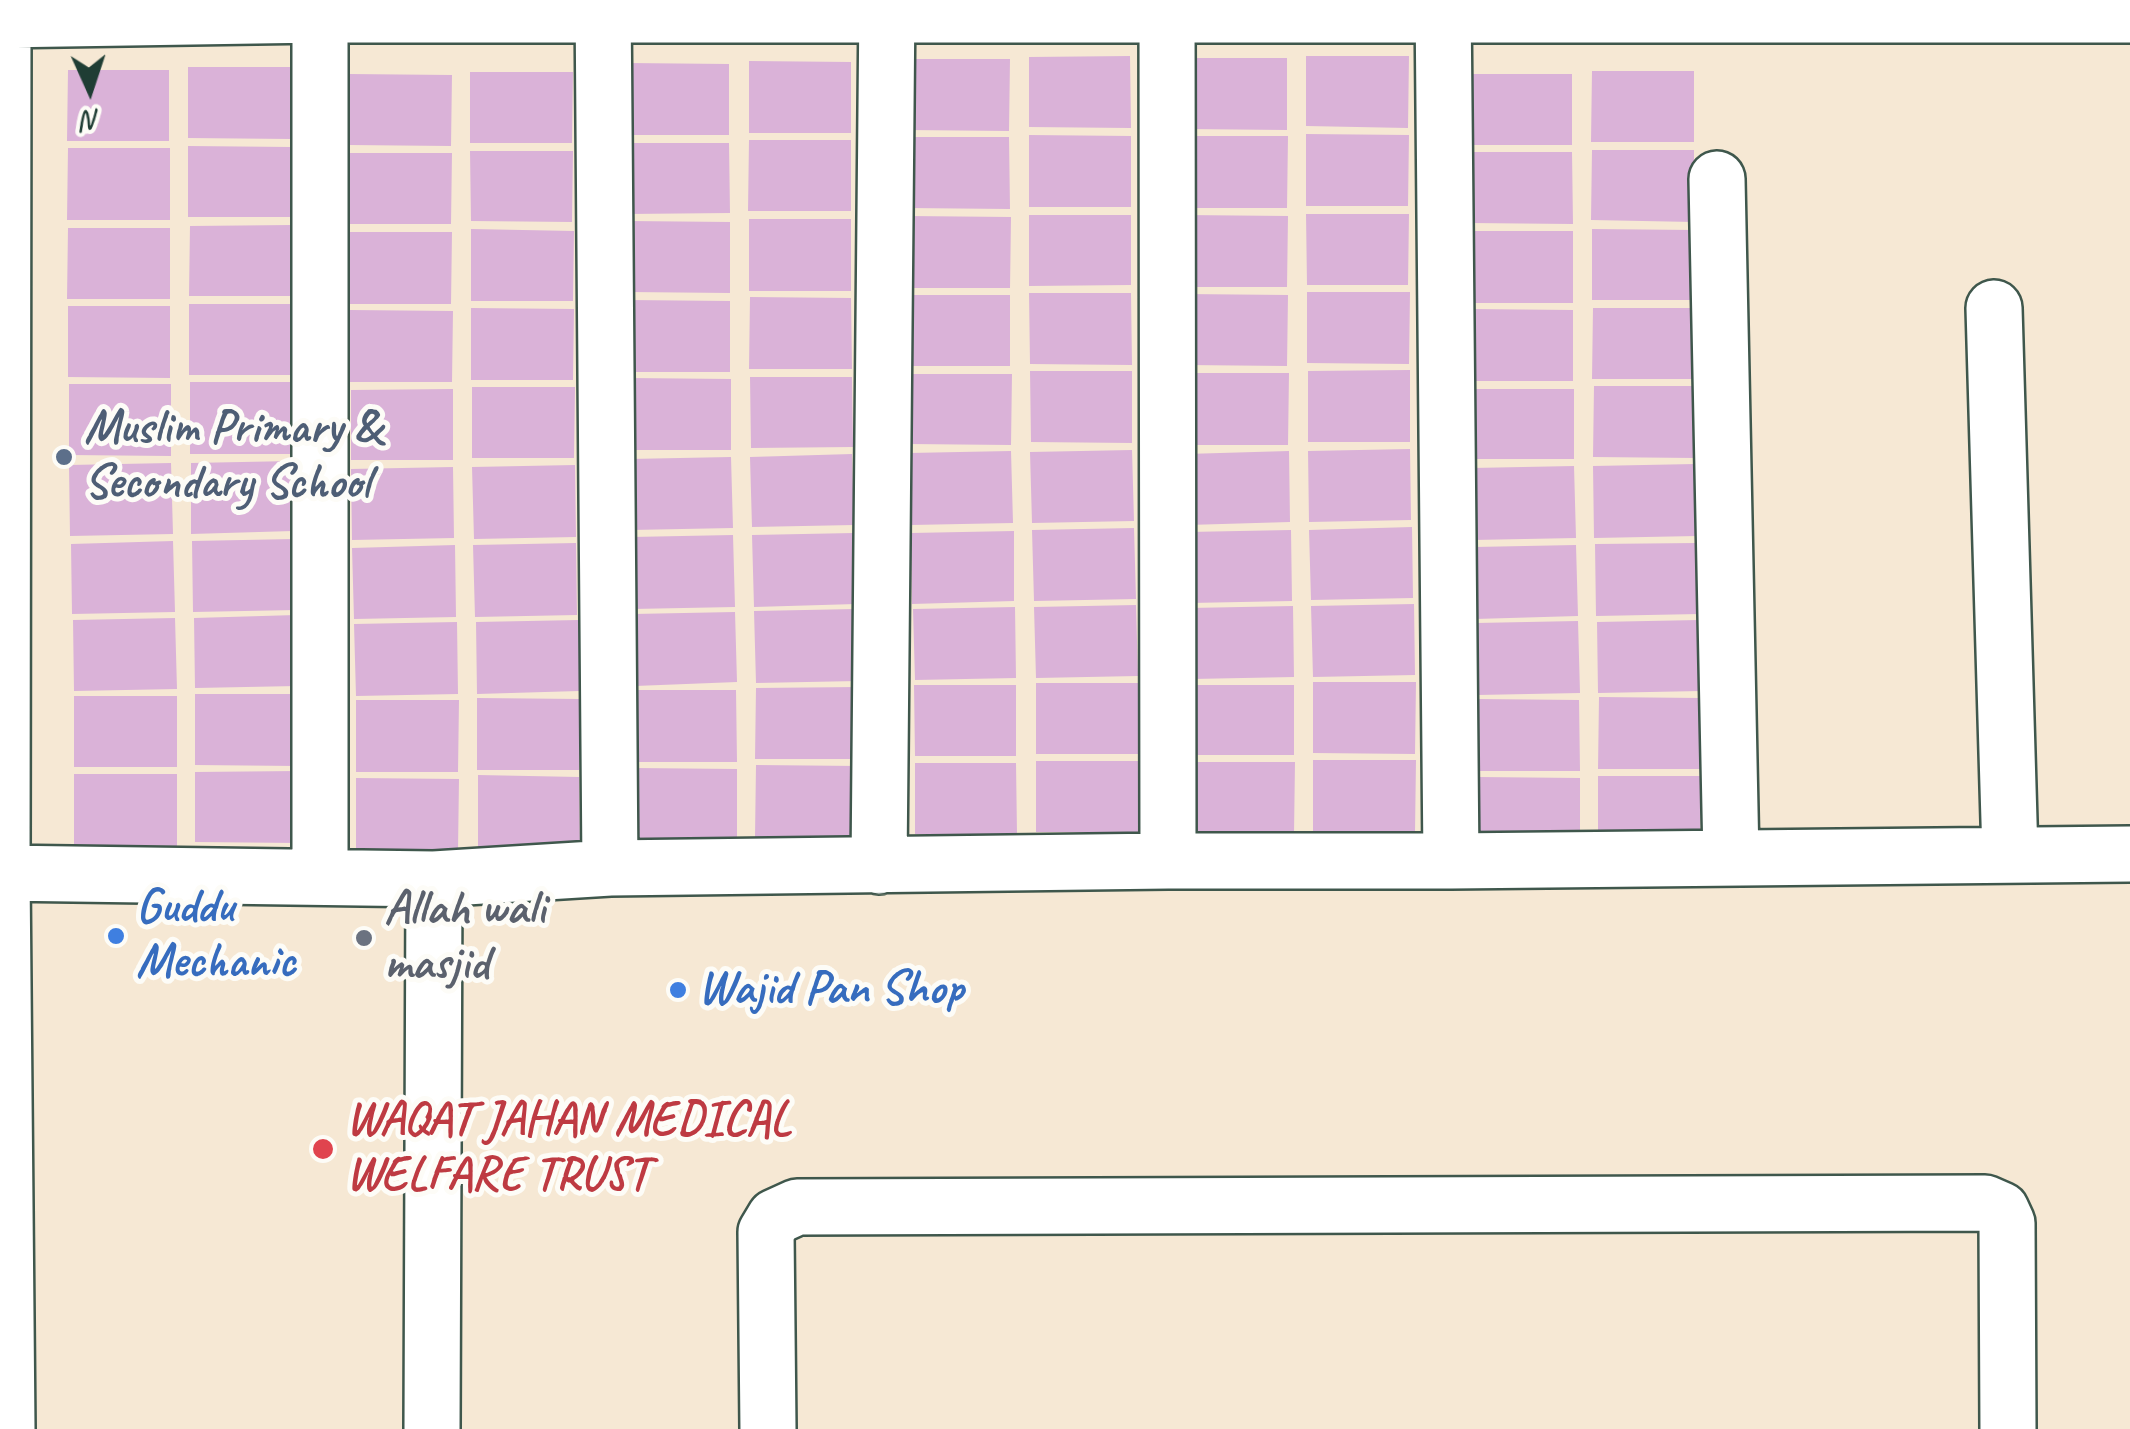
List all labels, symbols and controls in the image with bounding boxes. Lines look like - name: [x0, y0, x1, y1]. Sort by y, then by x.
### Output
- north arrow: [40, 40, 140, 140]
- text: N: [82, 103, 101, 138]
- place label: Muslim Primary & Secondary School: [84, 400, 381, 513]
- marker: Muslim Primary & Secondary School: [53, 446, 75, 468]
- place label: Guddu Mechanic: [136, 879, 295, 992]
- place label: Allah wali masjid: [384, 881, 545, 994]
- marker: Guddu Mechanic: [105, 925, 127, 947]
- marker: Allah wali masjid: [353, 927, 375, 949]
- place label: Wajid Pan Shop: [698, 961, 963, 1019]
- marker: Wajid Pan Shop: [667, 979, 689, 1001]
- place label: WAQAT JAHAN MEDICAL WELFARE TRUST: [346, 1092, 790, 1205]
- marker: WAQAT JAHAN MEDICAL WELFARE TRUST: [310, 1136, 336, 1162]

